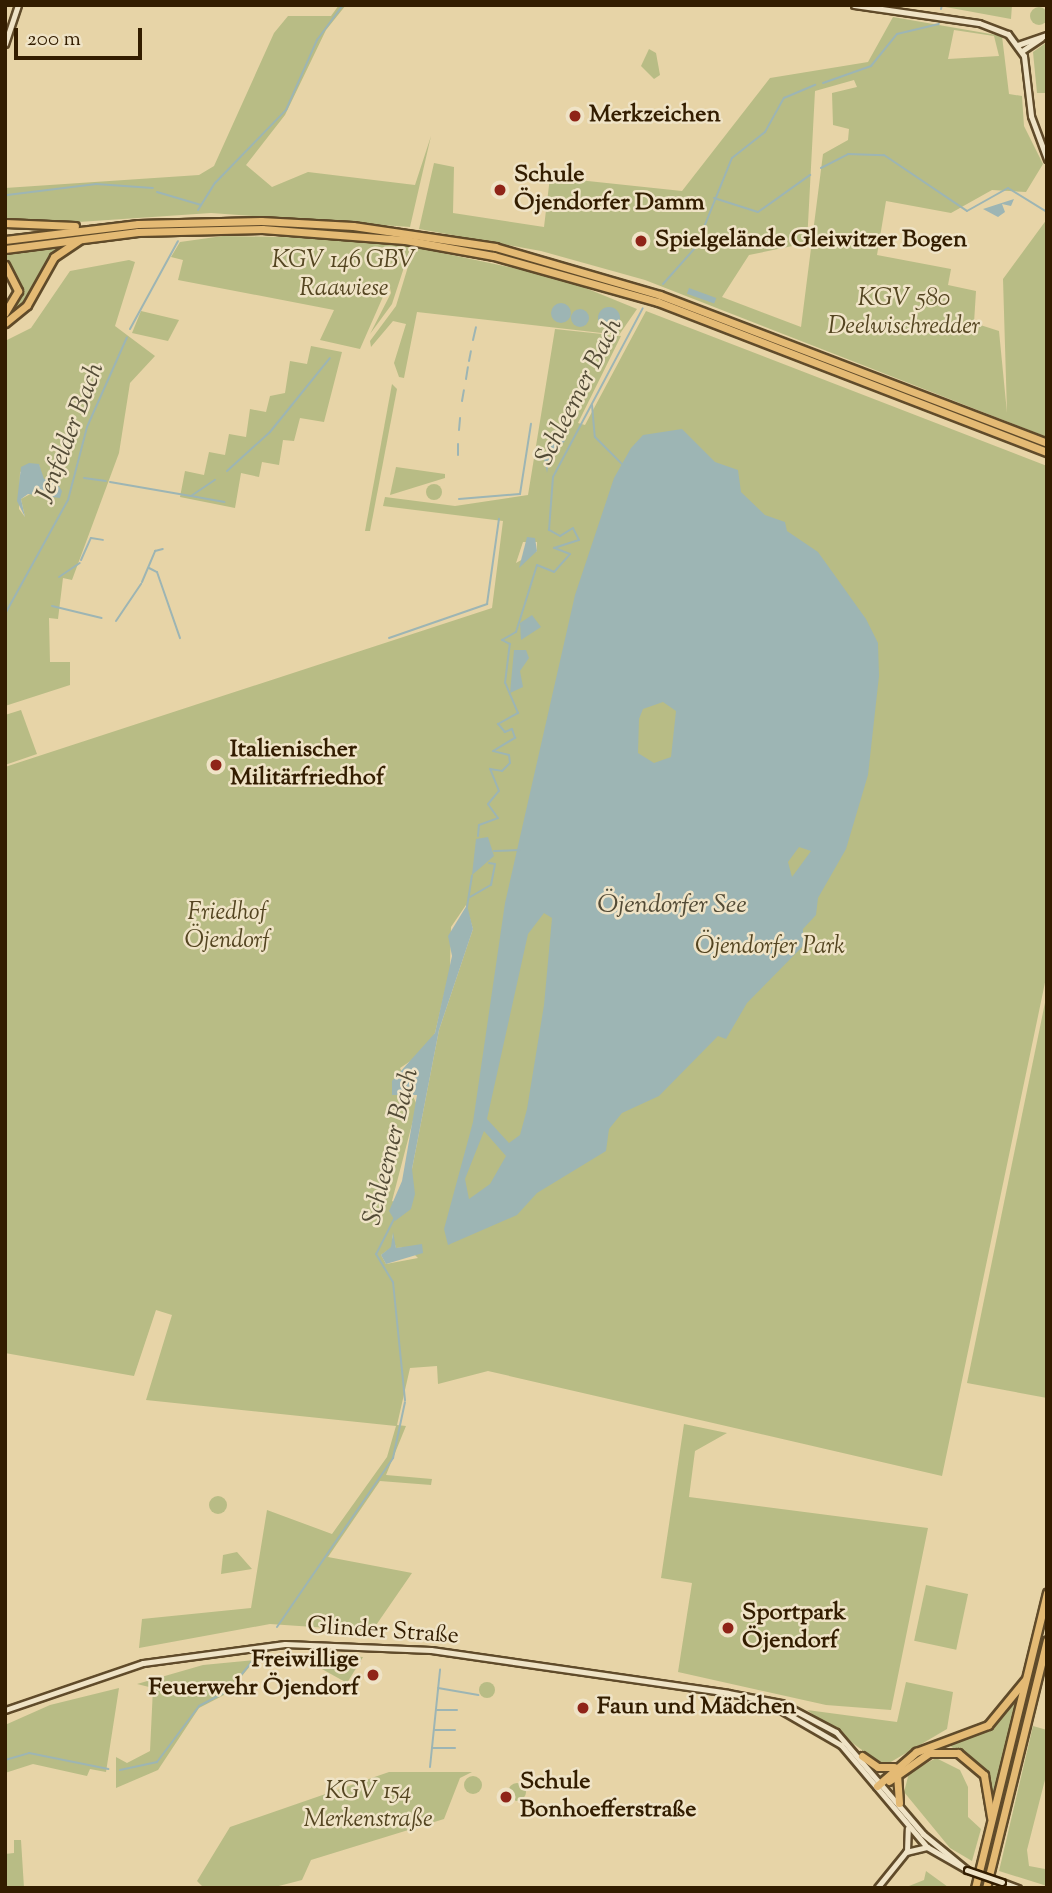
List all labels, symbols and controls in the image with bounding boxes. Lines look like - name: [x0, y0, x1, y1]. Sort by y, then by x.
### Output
- scale bar: [18, 14, 145, 58]
- text: 200 m: [27, 25, 81, 55]
- place label: Merkzeichen: [589, 102, 721, 130]
- marker: Merkzeichen: [567, 108, 583, 124]
- place label: Schule Öjendorfer Damm: [514, 162, 705, 218]
- marker: Schule Öjendorfer Damm: [492, 182, 508, 198]
- place label: Spielgelände Gleiwitzer Bogen: [655, 227, 967, 255]
- marker: Spielgelände Gleiwitzer Bogen: [633, 233, 649, 249]
- park label: KGV 146 GBV Raawiese: [272, 248, 416, 304]
- park label: KGV 580 Deelwischredder: [828, 286, 980, 342]
- water label: Schleemer Bach: [530, 313, 630, 471]
- water label: Jenfelder Bach: [30, 358, 112, 508]
- place label: Italienischer Militärfriedhof: [230, 737, 384, 793]
- marker: Italienischer Militärfriedhof: [208, 757, 224, 773]
- water label: Öjendorfer See: [597, 890, 747, 922]
- park label: Friedhof Öjendorf: [185, 900, 269, 956]
- park label: Öjendorfer Park: [695, 934, 845, 962]
- water label: Schleemer Bach: [357, 1065, 427, 1229]
- place label: Sportpark Öjendorf: [742, 1600, 846, 1656]
- street label: Glinder Straße: [306, 1612, 460, 1652]
- marker: Sportpark Öjendorf: [720, 1620, 736, 1636]
- place label: Freiwillige Feuerwehr Öjendorf: [149, 1647, 359, 1703]
- marker: Freiwillige Feuerwehr Öjendorf: [365, 1667, 381, 1683]
- place label: Faun und Mädchen: [597, 1694, 796, 1722]
- marker: Faun und Mädchen: [575, 1700, 591, 1716]
- place label: Schule Bonhoefferstraße: [520, 1769, 696, 1825]
- park label: KGV 154 Merkenstraße: [303, 1779, 433, 1835]
- marker: Schule Bonhoefferstraße: [498, 1789, 514, 1805]

